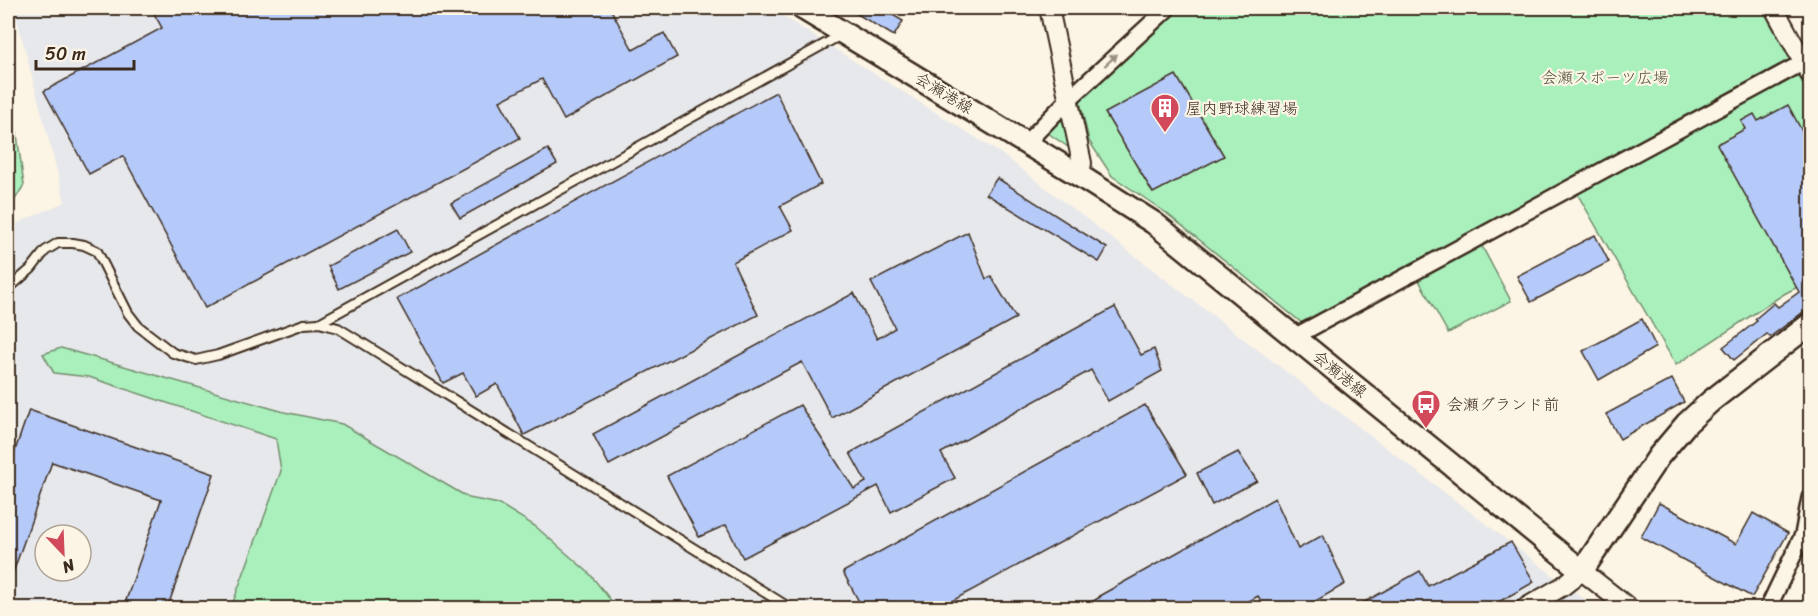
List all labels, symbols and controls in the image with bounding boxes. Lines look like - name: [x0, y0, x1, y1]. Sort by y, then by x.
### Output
- scale bar: [36, 33, 134, 71]
- text: 50 m: [45, 38, 86, 70]
- one-way arrow: [1103, 54, 1118, 67]
- park label: 会瀬スポーツ広場: [1541, 63, 1669, 92]
- street label: 会瀬港線: [909, 64, 979, 122]
- building icon: 屋内野球練習場: [1149, 92, 1181, 134]
- place label: 屋内野球練習場: [1186, 94, 1298, 123]
- street label: 会瀬港線: [1306, 343, 1374, 405]
- bus stop icon: 会瀬グランド前: [1410, 388, 1442, 430]
- place label: 会瀬グランド前: [1447, 390, 1559, 419]
- north arrow: [33, 523, 93, 583]
- text: N: [57, 550, 80, 582]

